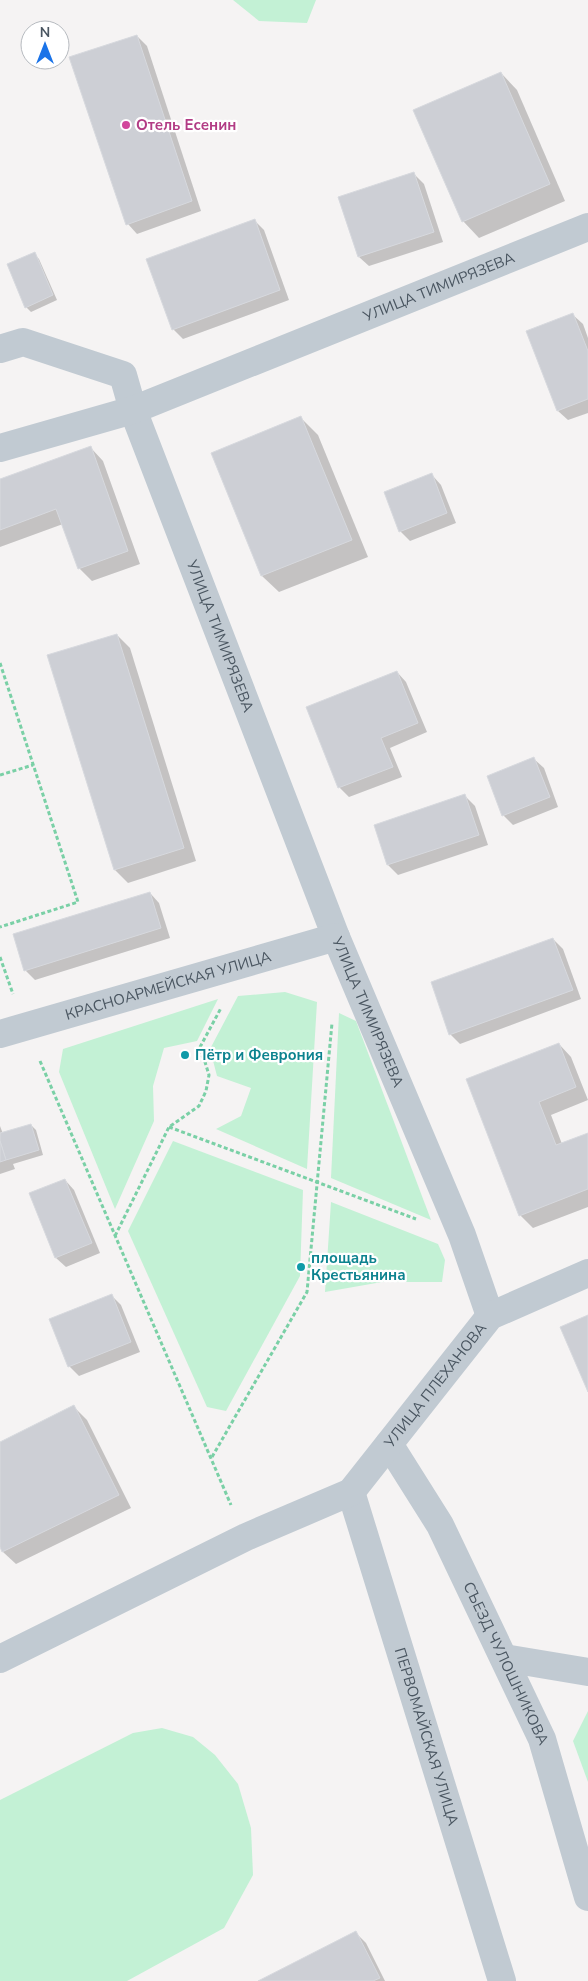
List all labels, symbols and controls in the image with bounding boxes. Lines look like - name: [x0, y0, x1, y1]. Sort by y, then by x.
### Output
- north arrow: [20, 20, 70, 70]
- text: N: [40, 23, 50, 42]
- place label: Отель Есенин: [136, 115, 236, 135]
- marker: Отель Есенин: [120, 119, 132, 131]
- street label: УЛИЦА ТИМИРЯЗЕВА: [359, 248, 518, 327]
- street label: УЛИЦА ТИМИРЯЗЕВА: [181, 556, 258, 715]
- street label: УЛИЦА ТИМИРЯЗЕВА: [327, 933, 408, 1090]
- street label: КРАСНОАРМЕЙСКАЯ УЛИЦА: [63, 946, 274, 1025]
- place label: Пётр и Феврония: [195, 1045, 323, 1065]
- marker: Пётр и Феврония: [179, 1049, 191, 1061]
- place label: площадь Крестьянина: [311, 1248, 406, 1285]
- marker: площадь Крестьянина: [295, 1261, 307, 1273]
- street label: УЛИЦА ПЛЕХАНОВА: [379, 1318, 491, 1453]
- street label: СЪЕЗД ЧУЛОШНИКОВА: [459, 1579, 553, 1748]
- street label: ПЕРВОМАЙСКАЯ УЛИЦА: [390, 1645, 463, 1828]

